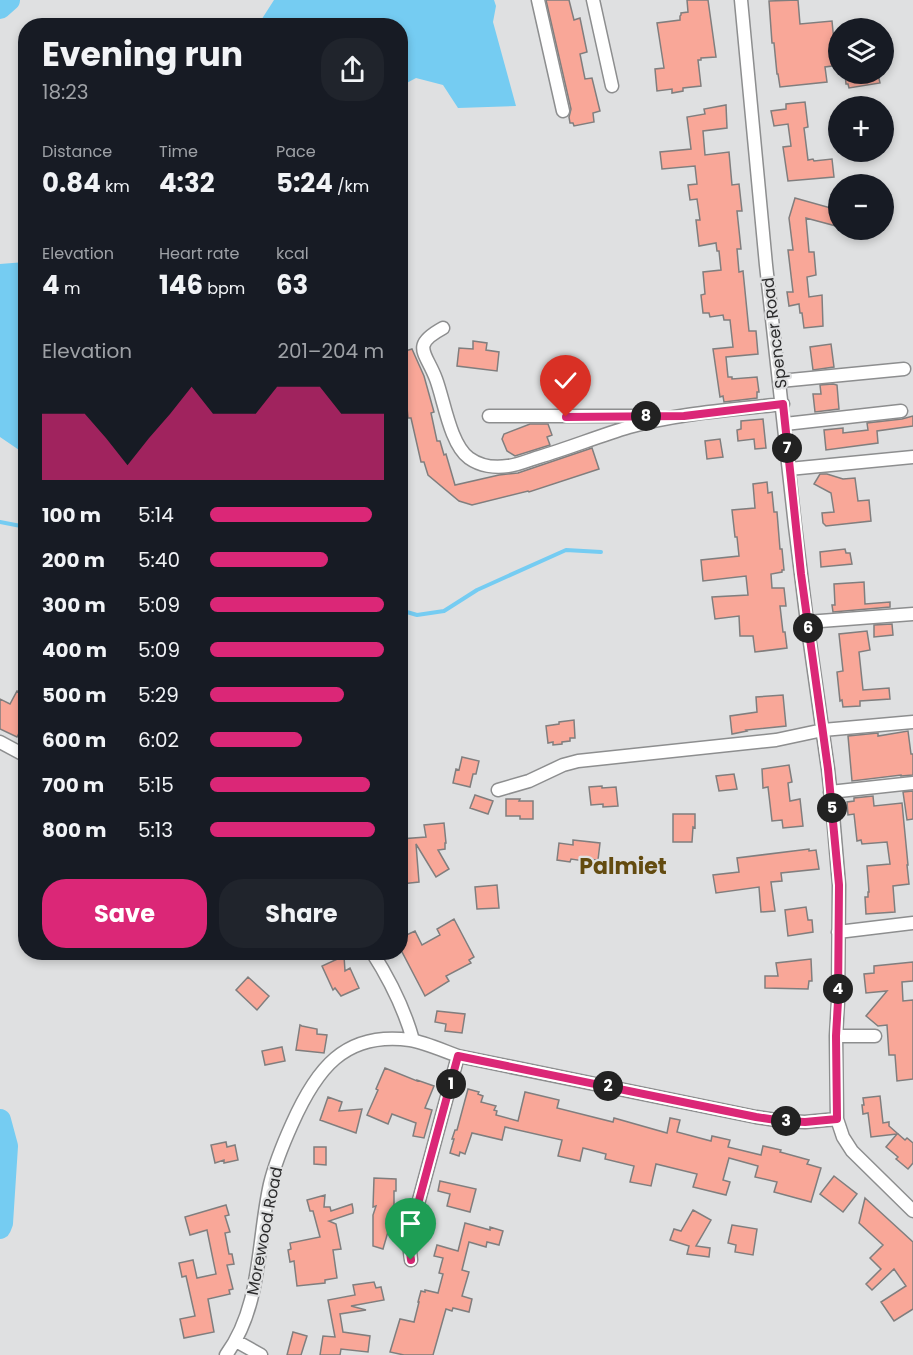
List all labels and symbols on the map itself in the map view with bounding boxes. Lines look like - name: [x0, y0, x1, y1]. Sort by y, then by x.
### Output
- street label: Spencer Road: [756, 276, 793, 390]
- pin: [540, 355, 591, 417]
- pin: 8: [631, 401, 661, 431]
- pin: 7: [772, 433, 802, 463]
- pin: 6: [793, 613, 823, 643]
- pin: 5: [817, 793, 847, 823]
- district label: Palmiet: [579, 851, 667, 882]
- pin: 4: [823, 974, 853, 1004]
- pin: 1: [436, 1069, 466, 1099]
- pin: 2: [593, 1071, 623, 1101]
- pin: 3: [771, 1106, 801, 1136]
- street label: Morewood Road: [241, 1165, 288, 1297]
- pin: [385, 1198, 436, 1260]

